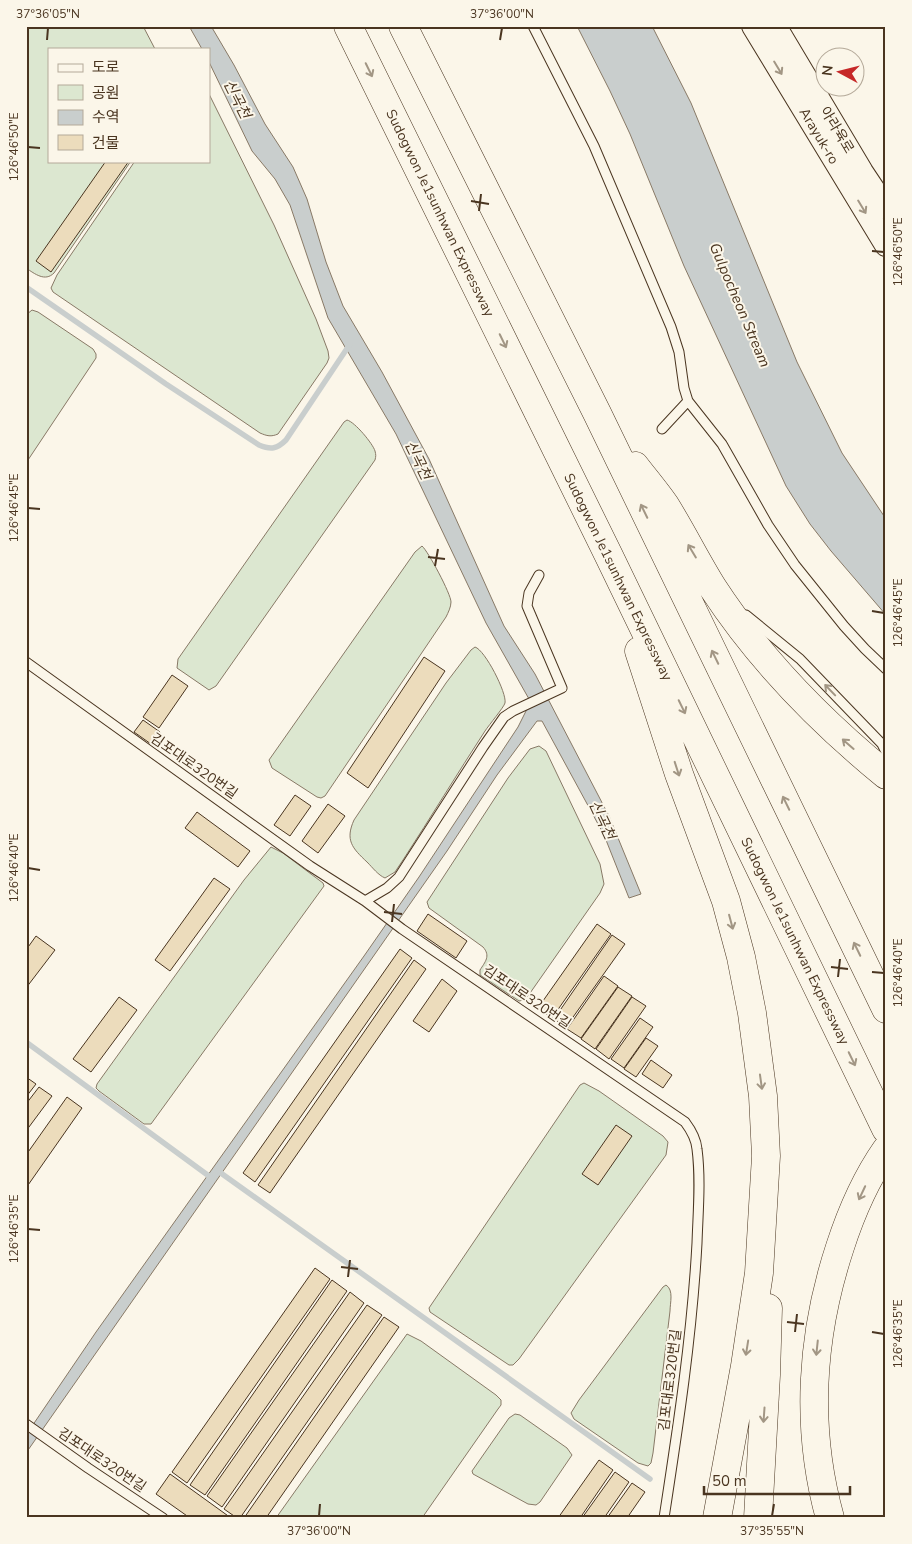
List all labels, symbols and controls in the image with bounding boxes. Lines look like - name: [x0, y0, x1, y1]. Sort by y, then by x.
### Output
- text: 37°36'05"N: [16, 6, 80, 22]
- text: 37°36'00"N: [470, 6, 534, 22]
- legend: [48, 48, 210, 162]
- north arrow: [814, 48, 864, 98]
- text: 도로: [92, 57, 120, 77]
- one-way arrow: [774, 61, 784, 75]
- one-way arrow: [365, 62, 374, 77]
- text: N: [818, 64, 838, 77]
- water label: 신곡천: [219, 76, 256, 124]
- text: 공원: [92, 83, 120, 103]
- street label: 아라육로: [816, 103, 858, 157]
- street label: Arayuk-ro: [795, 104, 843, 168]
- street label: Sudogwon Je1sunhwan Expressway: [381, 106, 499, 321]
- text: 수역: [92, 107, 120, 127]
- text: 126°46'50"E: [6, 112, 22, 182]
- text: 건물: [92, 133, 120, 153]
- one-way arrow: [857, 200, 867, 214]
- text: 126°46'50"E: [890, 217, 906, 287]
- water label: Gulpocheon Stream: [705, 240, 775, 370]
- one-way arrow: [499, 333, 508, 348]
- water label: 신곡천: [400, 437, 437, 485]
- street label: Sudogwon Je1sunhwan Expressway: [559, 470, 677, 685]
- text: 126°46'45"E: [6, 473, 22, 543]
- one-way arrow: [639, 504, 648, 519]
- one-way arrow: [686, 544, 696, 558]
- text: 126°46'45"E: [890, 578, 906, 648]
- one-way arrow: [710, 650, 719, 665]
- one-way arrow: [824, 684, 836, 697]
- one-way arrow: [678, 699, 687, 714]
- street label: 김포대로320번길: [147, 729, 241, 803]
- one-way arrow: [842, 738, 855, 750]
- one-way arrow: [673, 761, 682, 777]
- one-way arrow: [781, 796, 790, 811]
- water label: 신곡천: [584, 797, 621, 845]
- text: 126°46'40"E: [6, 833, 22, 903]
- street label: Sudogwon Je1sunhwan Expressway: [736, 834, 854, 1049]
- one-way arrow: [727, 914, 737, 930]
- text: 126°46'40"E: [890, 938, 906, 1008]
- one-way arrow: [852, 942, 861, 957]
- street label: 김포대로320번길: [479, 960, 575, 1034]
- one-way arrow: [847, 1051, 857, 1066]
- one-way arrow: [756, 1074, 766, 1090]
- one-way arrow: [857, 1185, 866, 1200]
- text: 126°46'35"E: [6, 1194, 22, 1264]
- text: 126°46'35"E: [890, 1299, 906, 1369]
- street label: 김포대로320번길: [654, 1328, 686, 1432]
- one-way arrow: [742, 1340, 752, 1356]
- one-way arrow: [812, 1340, 822, 1356]
- one-way arrow: [759, 1406, 768, 1422]
- street label: 김포대로320번길: [54, 1423, 150, 1497]
- scale bar: [704, 1464, 851, 1496]
- text: 50 m: [712, 1471, 747, 1491]
- text: 37°36'00"N: [287, 1523, 351, 1539]
- text: 37°35'55"N: [740, 1523, 804, 1539]

